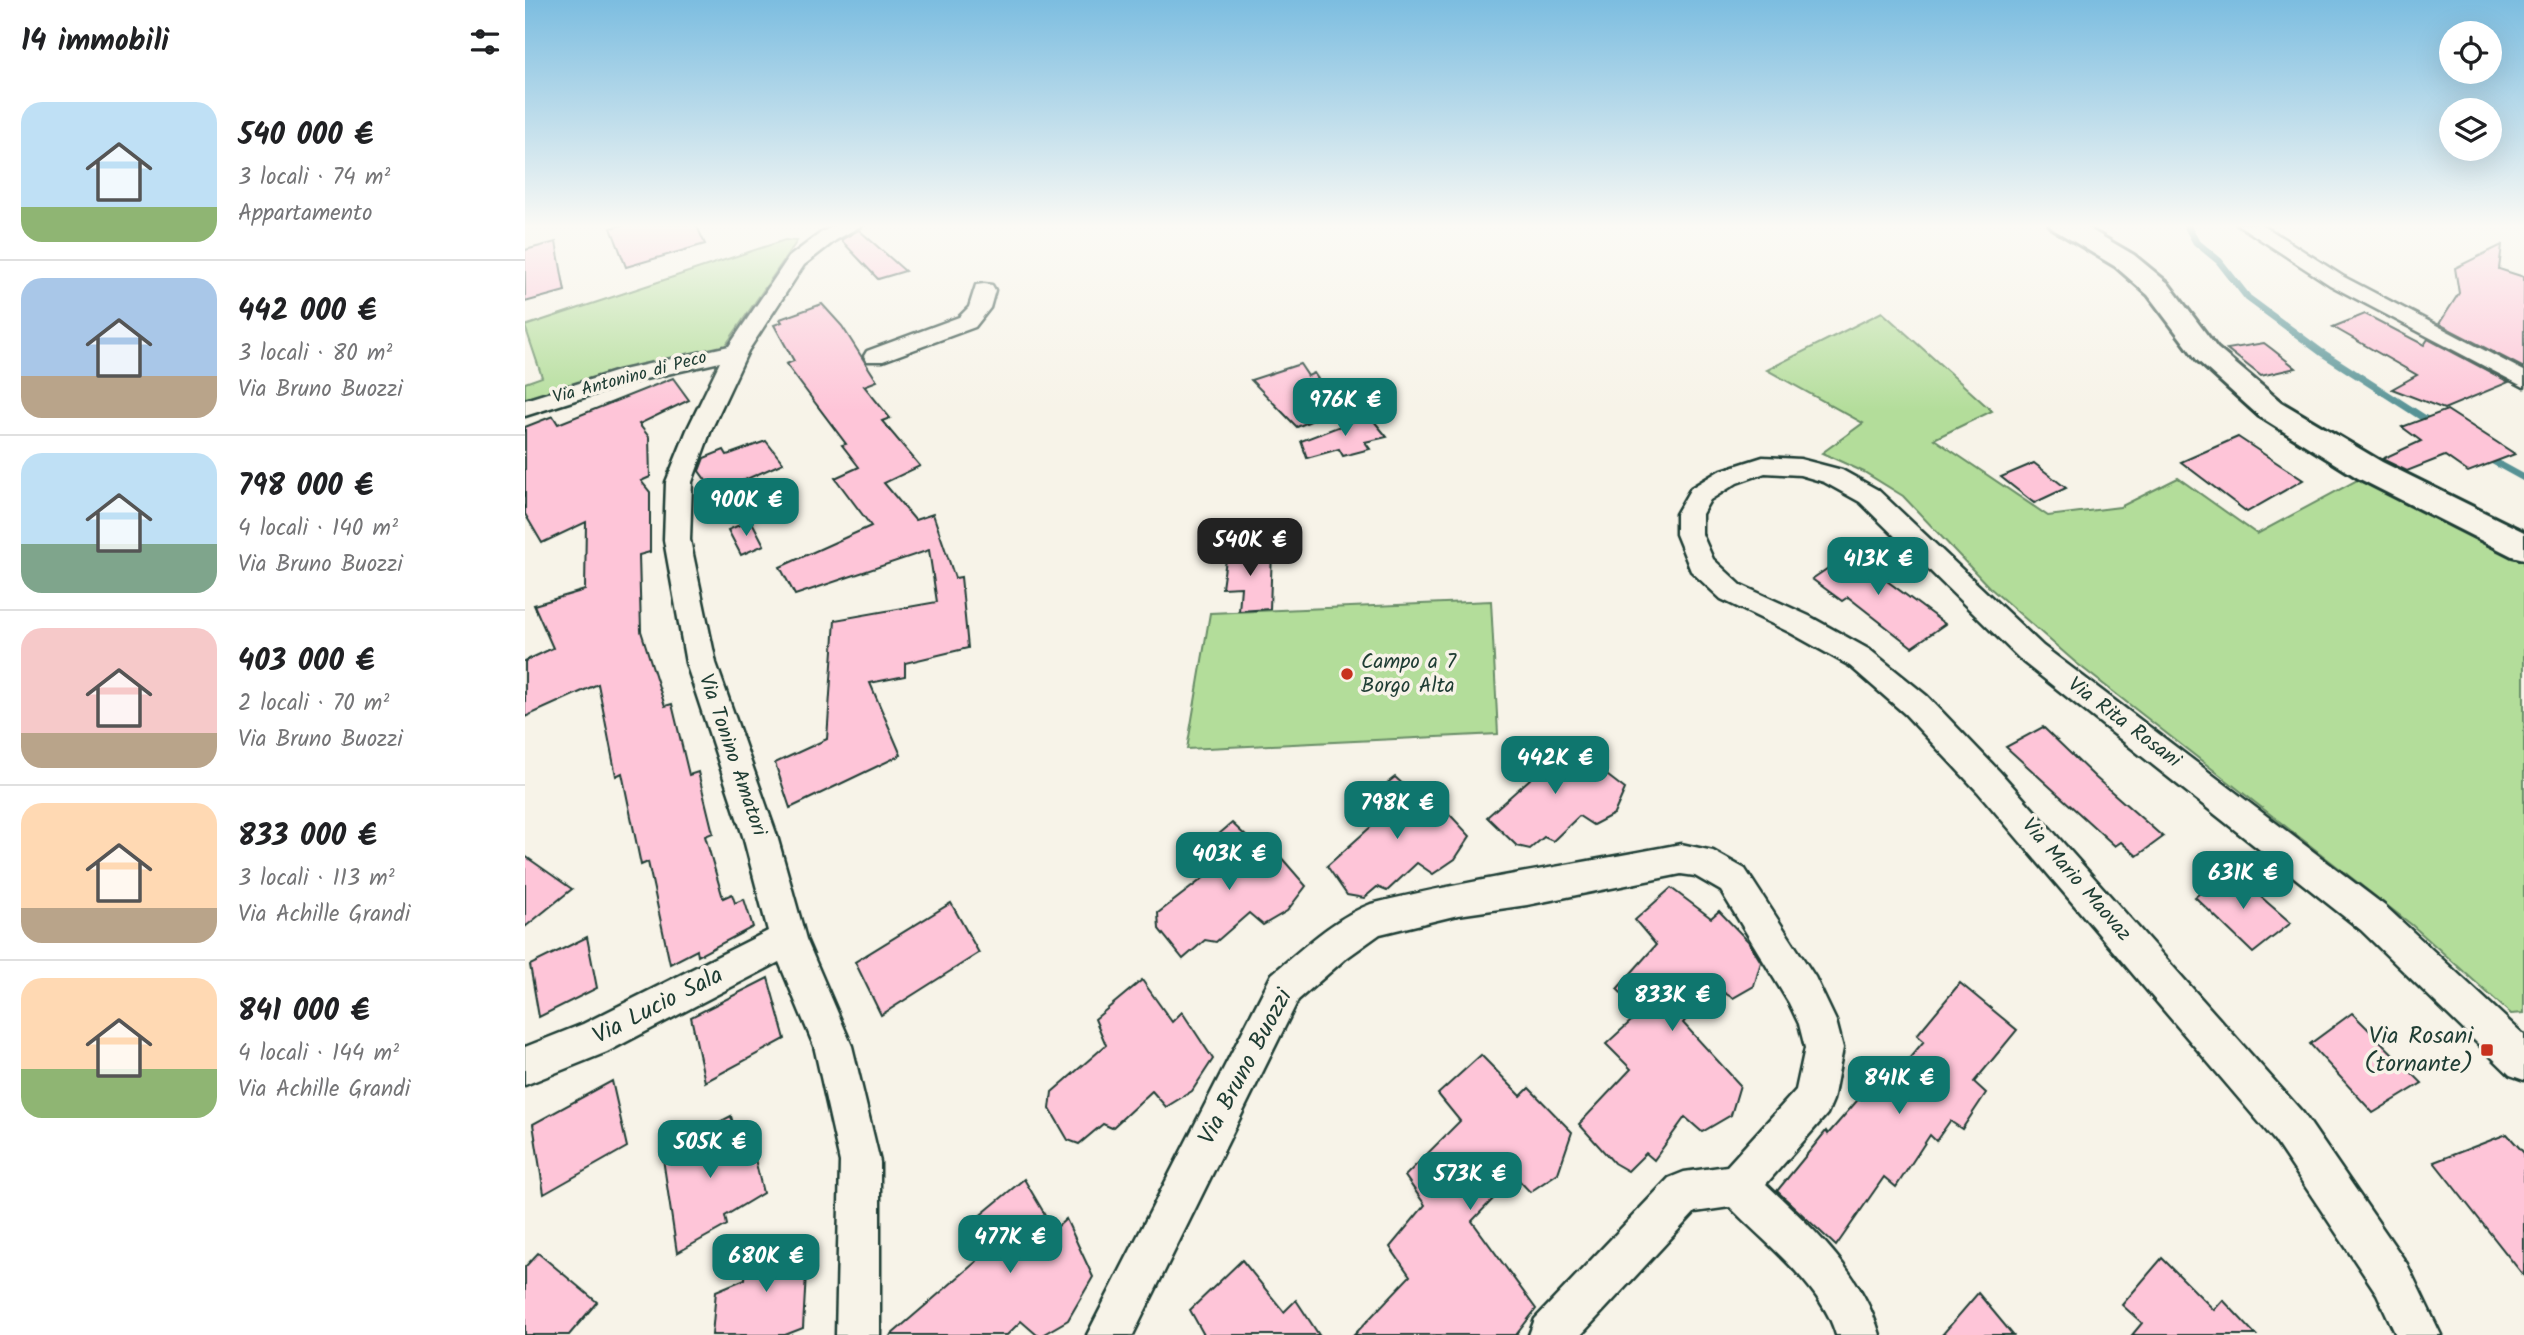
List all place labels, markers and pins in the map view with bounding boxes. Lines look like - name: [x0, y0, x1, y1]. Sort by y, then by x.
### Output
- pin: 976K €: [1288, 378, 1402, 438]
- pin: 900K €: [689, 478, 803, 538]
- pin: 540K €: [1193, 518, 1307, 578]
- pin: 413K €: [1821, 538, 1935, 597]
- place label: Campo a 7 Borgo Alta: [1361, 646, 1457, 703]
- marker: Campo a 7 Borgo Alta: [1339, 666, 1355, 682]
- pin: 442K €: [1498, 736, 1612, 796]
- pin: 798K €: [1340, 782, 1454, 841]
- pin: 403K €: [1172, 832, 1286, 892]
- pin: 631K €: [2186, 852, 2300, 911]
- pin: 833K €: [1615, 974, 1729, 1033]
- place label: Via Rosani (tornante): [2364, 1017, 2474, 1084]
- marker: Via Rosani (tornante): [2479, 1042, 2495, 1058]
- pin: 841K €: [1842, 1056, 1956, 1116]
- pin: 505K €: [653, 1120, 767, 1180]
- pin: 573K €: [1413, 1152, 1527, 1212]
- pin: 477K €: [953, 1216, 1067, 1275]
- pin: 680K €: [709, 1234, 823, 1294]

